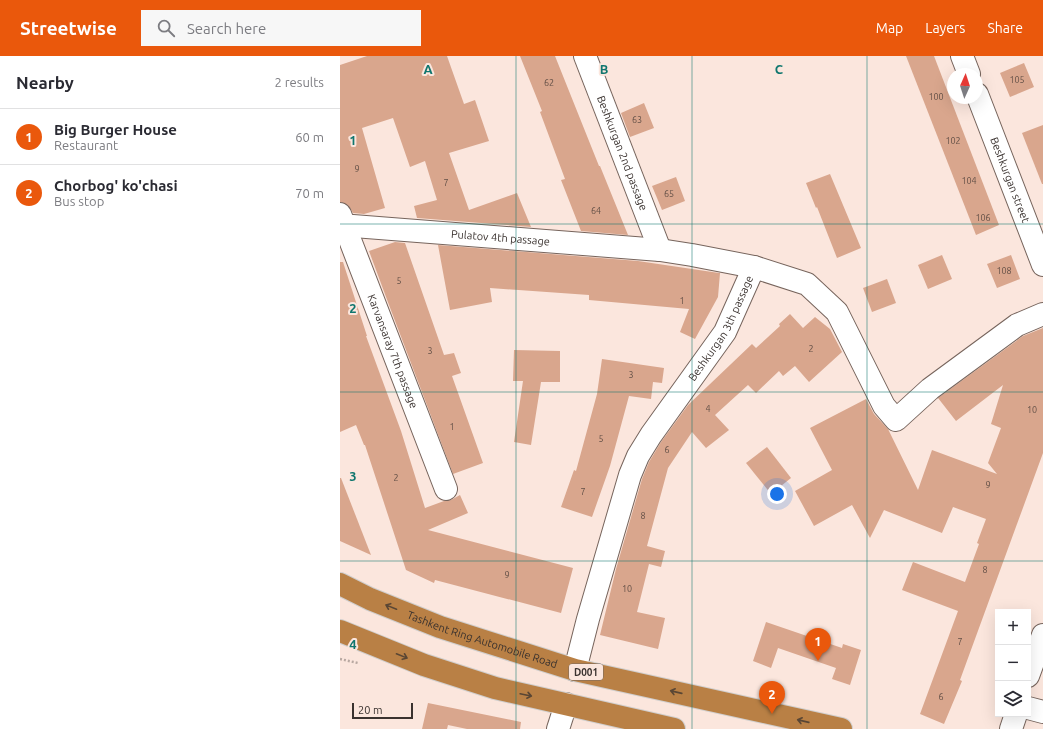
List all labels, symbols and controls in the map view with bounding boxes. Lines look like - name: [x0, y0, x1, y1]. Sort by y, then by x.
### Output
- search box: [141, 10, 421, 46]
- text: Streetwise: [20, 17, 117, 39]
- icon: search: [155, 17, 177, 39]
- text: Search here: [187, 20, 266, 37]
- text: Map: [876, 20, 903, 36]
- text: Layers: [925, 20, 965, 36]
- text: Share: [987, 20, 1023, 36]
- text: A: [423, 62, 433, 76]
- text: B: [600, 62, 609, 76]
- text: C: [775, 62, 784, 76]
- north arrow: [947, 68, 983, 104]
- text: Nearby: [16, 73, 74, 92]
- text: 2 results: [274, 75, 324, 89]
- house number: 105: [1009, 75, 1025, 85]
- house number: 62: [544, 78, 554, 88]
- house number: 100: [928, 92, 944, 102]
- street label: Beshkurgan 2nd passage: [595, 94, 650, 212]
- house number: 63: [632, 115, 642, 125]
- text: Big Burger House: [54, 121, 177, 138]
- text: 1: [25, 130, 33, 144]
- text: 60 m: [295, 130, 324, 144]
- text: 1: [349, 133, 357, 147]
- street label: Beshkurgan street: [988, 135, 1032, 225]
- house number: 102: [945, 136, 961, 146]
- text: Restaurant: [54, 138, 118, 152]
- house number: 9: [354, 164, 360, 174]
- house number: 104: [961, 176, 977, 186]
- text: Chorbog' ko'chasi: [54, 177, 178, 194]
- house number: 7: [443, 178, 449, 188]
- text: 2: [25, 186, 33, 200]
- text: 70 m: [295, 186, 324, 200]
- house number: 65: [664, 189, 674, 199]
- text: Bus stop: [54, 194, 104, 208]
- house number: 64: [591, 206, 601, 216]
- house number: 106: [975, 213, 991, 223]
- street label: Pulatov 4th passage: [451, 228, 550, 247]
- house number: 108: [996, 266, 1012, 276]
- street label: Beshkurgan 3th passage: [686, 274, 755, 383]
- house number: 5: [396, 276, 402, 286]
- street label: Karvаnsarаy 7th passage: [365, 292, 420, 410]
- house number: 1: [679, 296, 685, 306]
- text: 2: [349, 301, 357, 315]
- house number: 2: [808, 344, 814, 354]
- house number: 3: [427, 346, 433, 356]
- house number: 3: [628, 370, 634, 380]
- house number: 4: [705, 404, 711, 414]
- house number: 10: [1027, 405, 1037, 415]
- house number: 1: [449, 422, 455, 432]
- house number: 5: [598, 434, 604, 444]
- house number: 6: [664, 445, 670, 455]
- text: 3: [349, 469, 357, 483]
- house number: 2: [393, 473, 399, 483]
- house number: 9: [985, 480, 991, 490]
- your location: [767, 484, 787, 504]
- house number: 7: [580, 487, 586, 497]
- house number: 8: [640, 511, 646, 521]
- house number: 8: [982, 565, 988, 575]
- house number: 9: [504, 570, 510, 580]
- house number: 10: [622, 584, 632, 594]
- one-way arrow: [385, 603, 397, 610]
- street label: Tashkent Ring Automobile Road: [405, 608, 559, 670]
- map controls: [995, 609, 1031, 717]
- button: +: [995, 609, 1031, 645]
- pin: 1: [805, 628, 831, 661]
- text: 4: [349, 637, 357, 651]
- house number: 7: [957, 637, 963, 647]
- button: −: [995, 645, 1031, 681]
- one-way arrow: [395, 653, 407, 661]
- road number: D001: [569, 664, 603, 680]
- pin: 2: [759, 681, 785, 714]
- button: layers: [995, 681, 1031, 717]
- one-way arrow: [670, 688, 683, 696]
- one-way arrow: [519, 691, 532, 699]
- house number: 6: [938, 692, 944, 702]
- scale bar: [352, 701, 413, 720]
- text: 20 m: [358, 704, 382, 716]
- one-way arrow: [796, 716, 809, 724]

